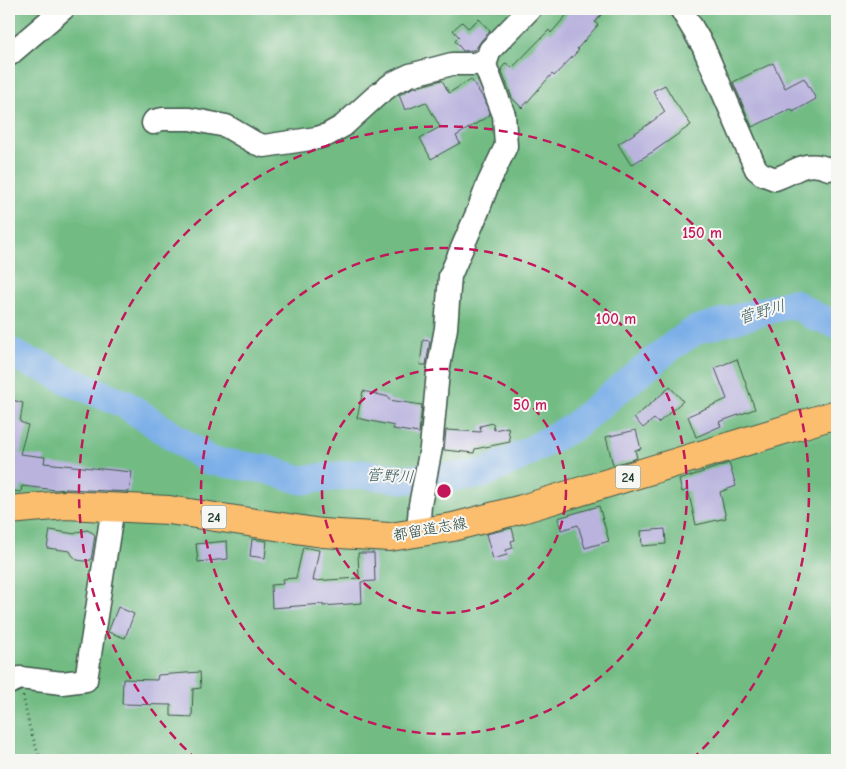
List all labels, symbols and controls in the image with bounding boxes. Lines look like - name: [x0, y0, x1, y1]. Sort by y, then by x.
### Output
- text: 150 m: [682, 224, 722, 242]
- water label: 菅野川: [736, 297, 788, 327]
- text: 100 m: [596, 310, 636, 328]
- text: 50 m: [513, 396, 547, 414]
- water label: 菅野川: [366, 466, 414, 486]
- road number: 24: [616, 466, 640, 488]
- centre of rings: [435, 482, 453, 500]
- road number: 24: [202, 506, 226, 528]
- street label: 都留道志線: [391, 514, 469, 544]

